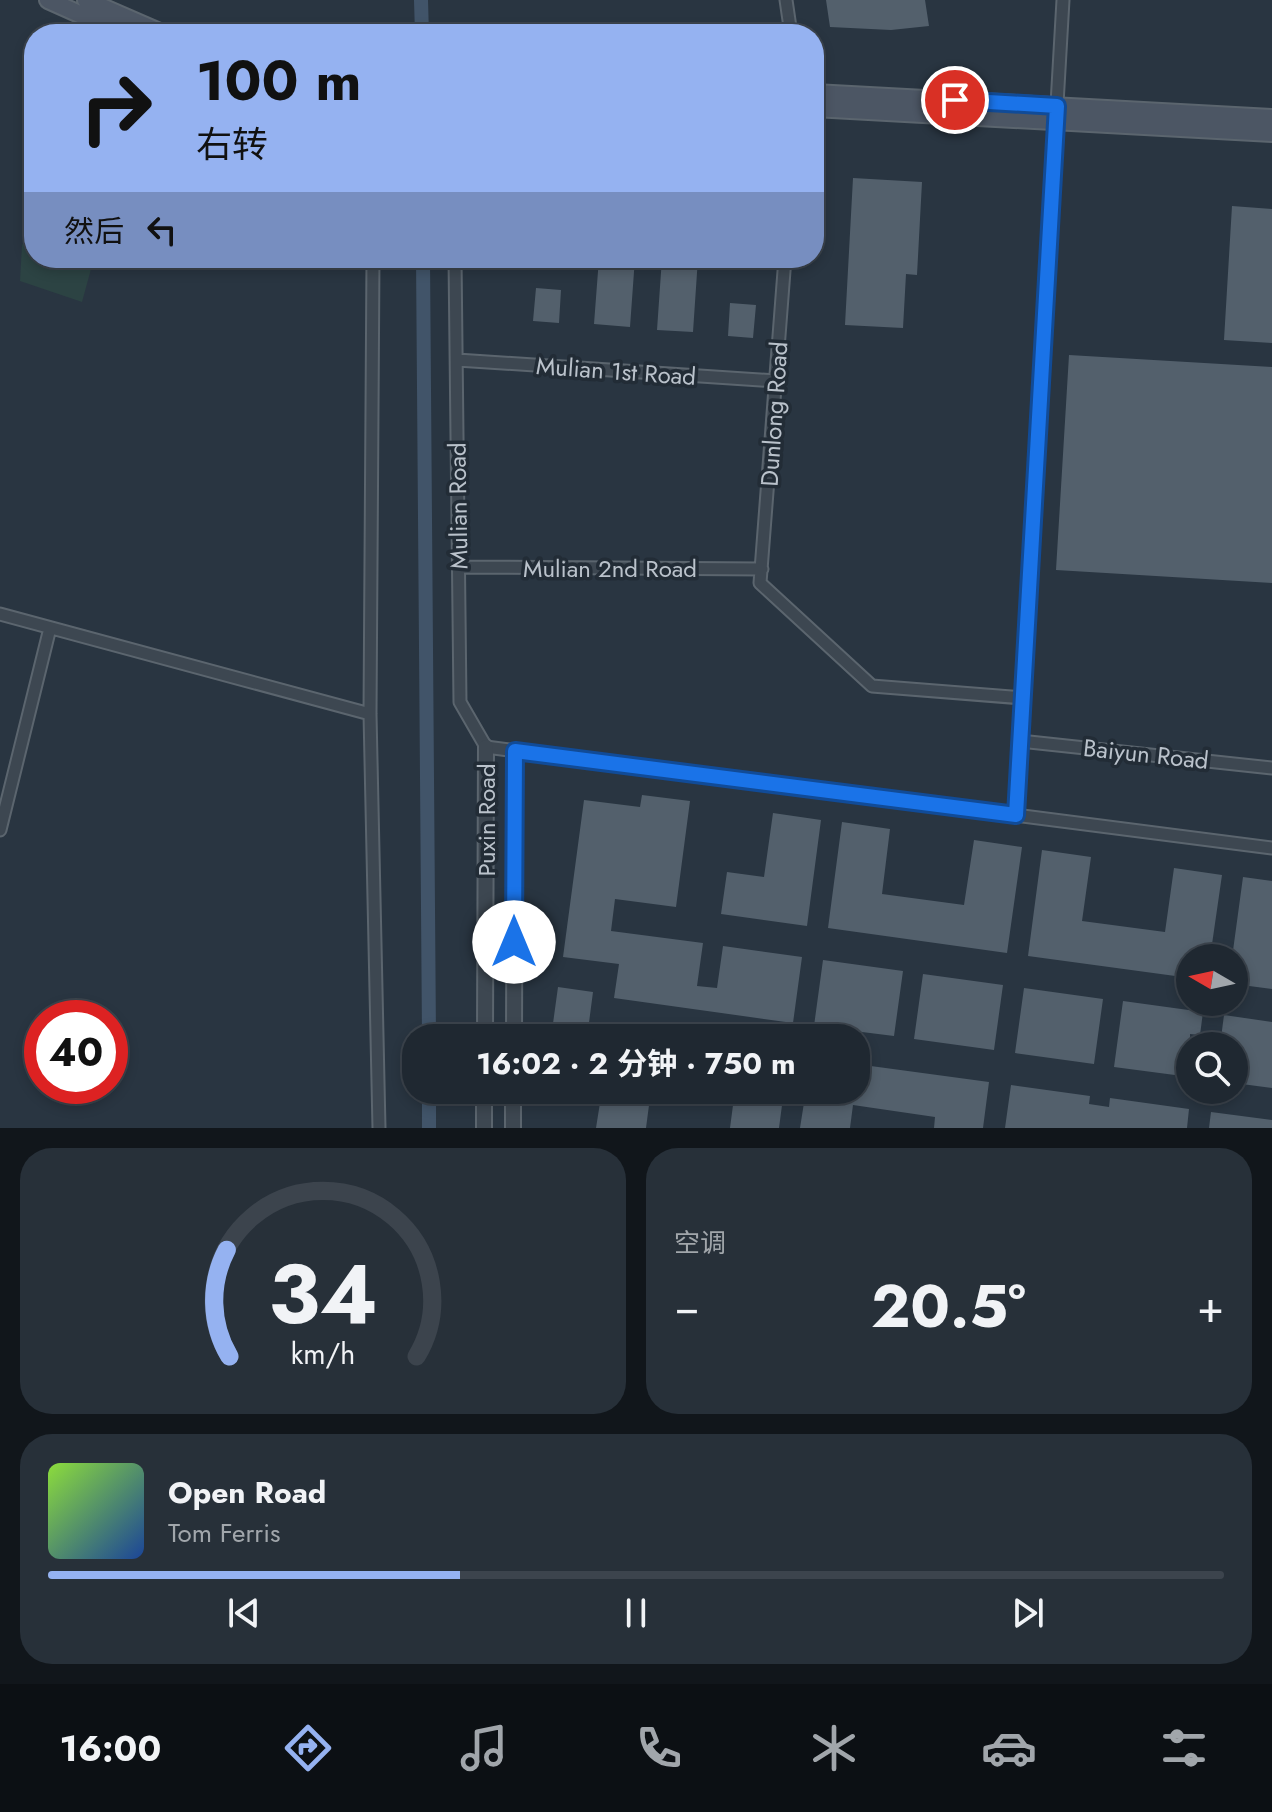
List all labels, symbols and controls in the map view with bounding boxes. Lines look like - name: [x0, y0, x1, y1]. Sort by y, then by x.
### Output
- text: 100 m: [196, 40, 361, 121]
- icon: right: [64, 56, 168, 160]
- pin: [921, 66, 989, 134]
- icon: arrive: [933, 78, 977, 122]
- text: 右转: [196, 118, 268, 170]
- icon: left: [140, 208, 184, 252]
- text: 然后: [64, 210, 124, 253]
- street label: Dunlong Road: [751, 340, 797, 488]
- street label: Mulian 1st Road: [535, 348, 697, 394]
- street label: Mulian Road: [439, 442, 477, 570]
- street label: Mulian 2nd Road: [523, 551, 697, 586]
- street label: Baiyun Road: [1082, 730, 1210, 778]
- street label: Puxin Road: [469, 763, 504, 877]
- position arrow: [472, 900, 556, 984]
- north arrow: [1176, 944, 1248, 1016]
- map controls: [1176, 944, 1248, 1104]
- speed limit sign: 40: [24, 1000, 128, 1104]
- button: search: [1176, 1032, 1248, 1104]
- text: 16:02 · 2 分钟 · 750 m: [476, 1042, 796, 1085]
- text: 空调: [674, 1224, 726, 1262]
- text: 34: [268, 1234, 378, 1354]
- text: 20.5°: [871, 1263, 1026, 1350]
- text: −: [674, 1275, 700, 1339]
- text: +: [1197, 1275, 1224, 1339]
- text: km/h: [291, 1333, 355, 1375]
- text: Open Road: [168, 1471, 326, 1514]
- text: Tom Ferris: [168, 1514, 280, 1552]
- icon: previous: [222, 1591, 266, 1635]
- icon: pause: [614, 1591, 658, 1635]
- icon: next: [1006, 1591, 1050, 1635]
- icon: directions: [280, 1720, 336, 1776]
- icon: music: [456, 1720, 512, 1776]
- icon: phone: [631, 1720, 687, 1776]
- icon: climate: [806, 1720, 862, 1776]
- icon: car: [981, 1720, 1037, 1776]
- icon: filters: [1156, 1720, 1212, 1776]
- text: 16:00: [60, 1722, 161, 1774]

